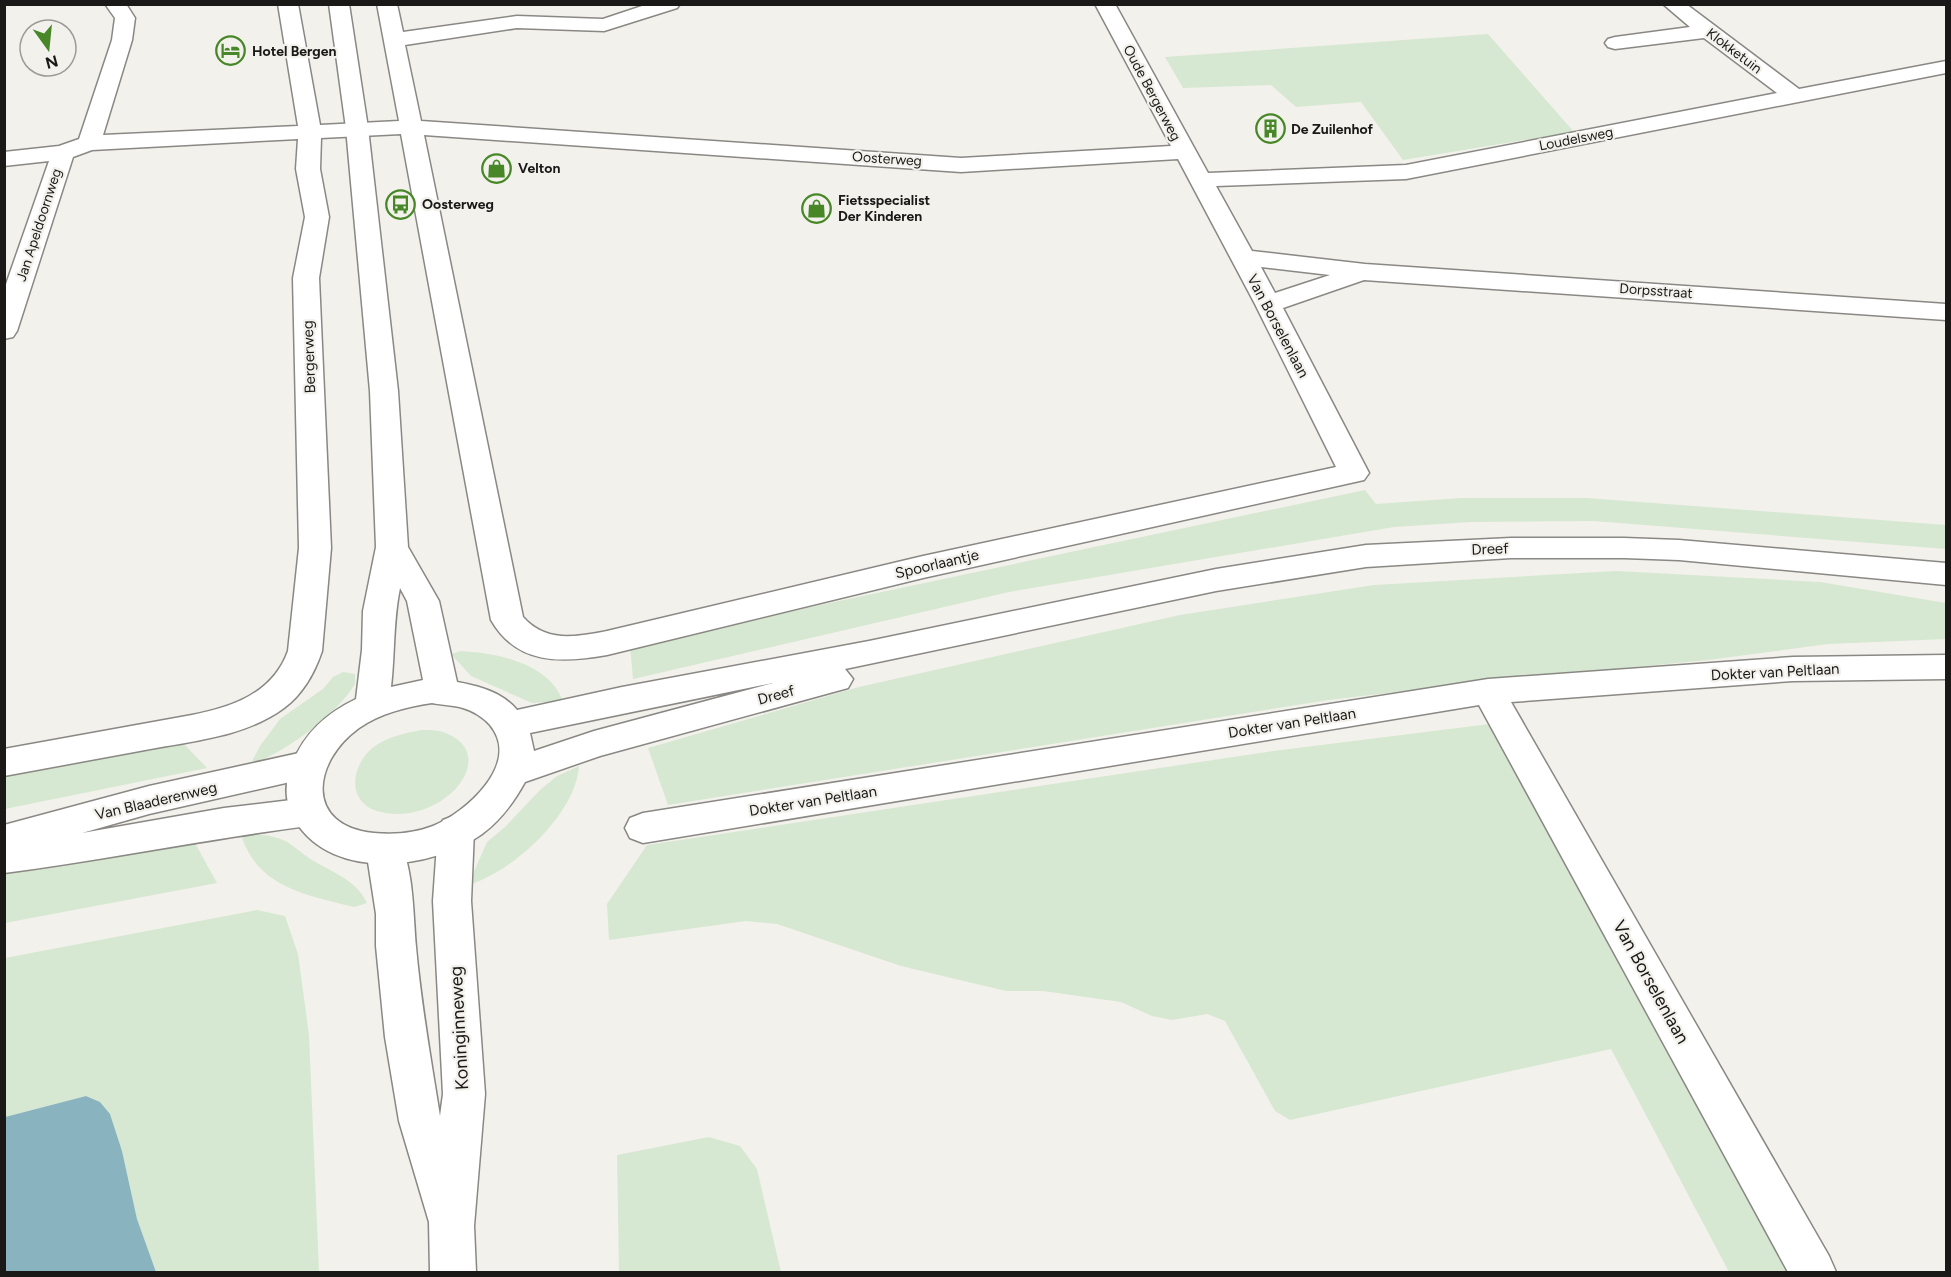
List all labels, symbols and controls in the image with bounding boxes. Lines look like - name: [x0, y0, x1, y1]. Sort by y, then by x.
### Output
- north arrow: [18, 18, 78, 78]
- street label: Klokketuin: [1703, 25, 1765, 77]
- hotel icon: Hotel Bergen: [215, 35, 247, 67]
- street label: Oude Bergerweg: [1120, 42, 1184, 144]
- place label: Hotel Bergen: [252, 43, 336, 60]
- text: N: [43, 51, 60, 73]
- building icon: De Zuilenhof: [1254, 113, 1286, 145]
- place label: De Zuilenhof: [1291, 121, 1374, 138]
- street label: Loudelsweg: [1537, 123, 1615, 155]
- street label: Oosterweg: [852, 148, 922, 170]
- shop icon: Velton: [481, 152, 513, 184]
- place label: Velton: [518, 160, 560, 177]
- street label: Jan Apeldoornweg: [13, 166, 65, 284]
- bus stop icon: Oosterweg: [385, 188, 417, 220]
- shop icon: Fietsspecialist Der Kinderen: [801, 192, 833, 224]
- place label: Fietsspecialist Der Kinderen: [838, 192, 930, 225]
- place label: Oosterweg: [422, 196, 494, 213]
- street label: Van Borselenlaan: [1243, 271, 1313, 381]
- street label: Dorpsstraat: [1619, 280, 1693, 302]
- street label: Bergerweg: [299, 320, 319, 394]
- street label: Dreef: [1471, 539, 1509, 559]
- street label: Spoorlaantje: [893, 546, 981, 582]
- street label: Dokter van Peltlaan: [1710, 660, 1840, 684]
- street label: Dreef: [756, 681, 797, 709]
- street label: Dokter van Peltlaan: [1227, 704, 1357, 742]
- street label: Van Blaaderenweg: [93, 778, 219, 824]
- street label: Dokter van Peltlaan: [748, 782, 878, 820]
- street label: Van Borselenlaan: [1608, 917, 1694, 1047]
- street label: Koninginneweg: [445, 965, 473, 1091]

